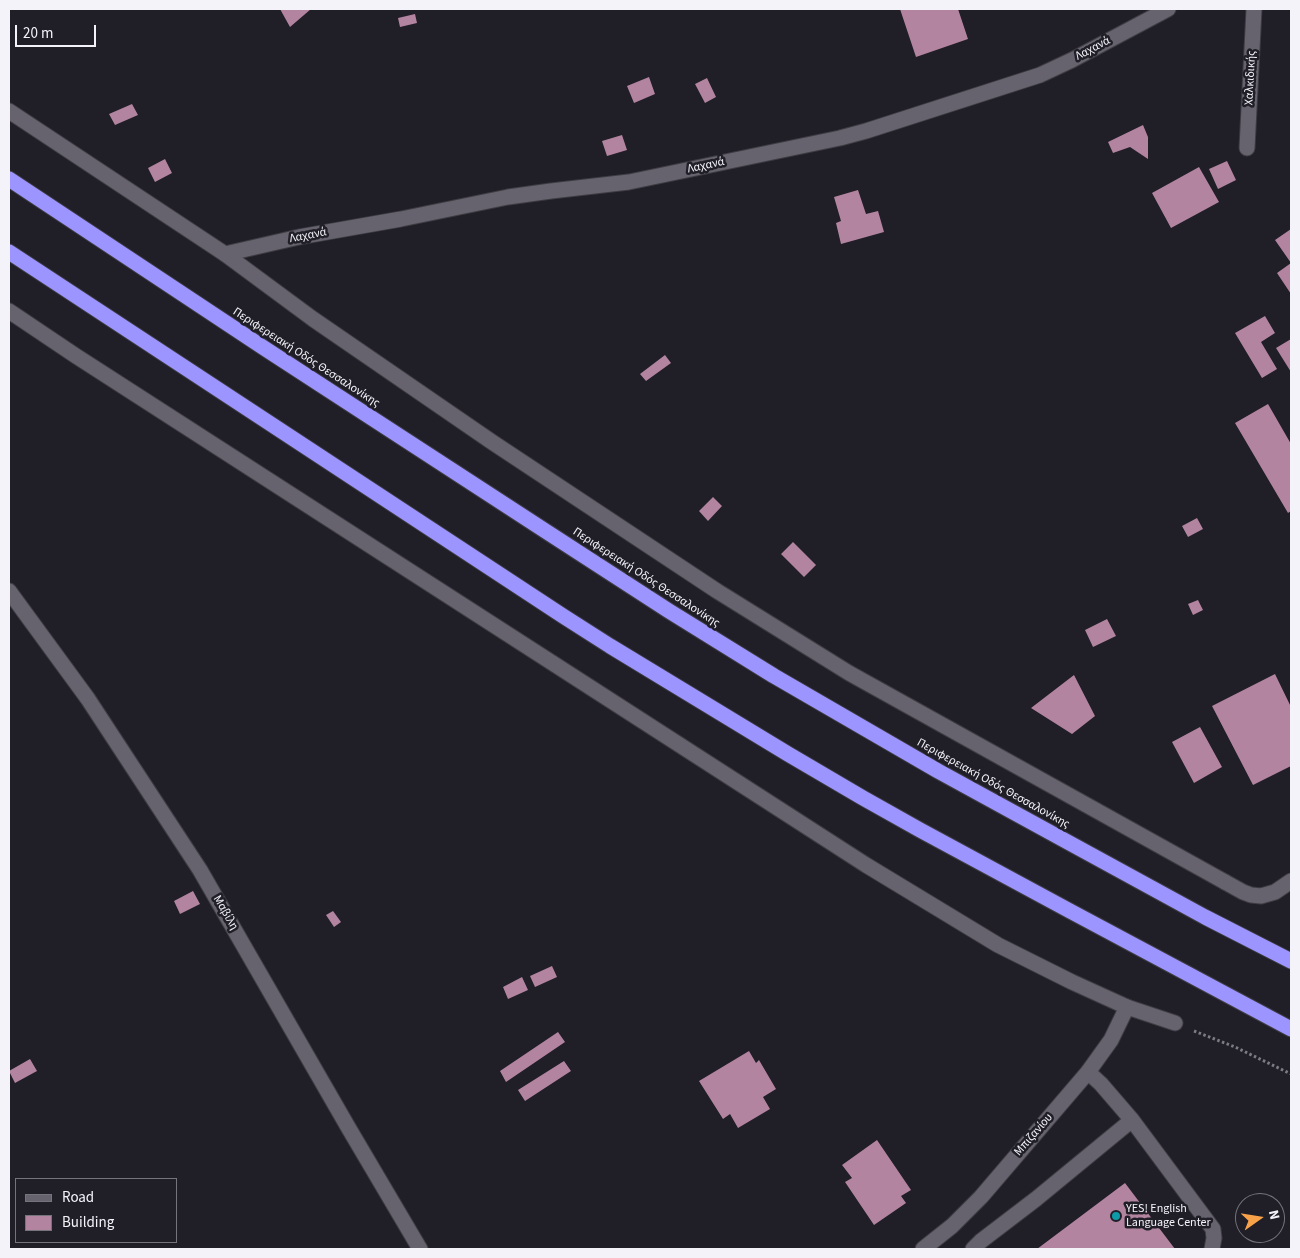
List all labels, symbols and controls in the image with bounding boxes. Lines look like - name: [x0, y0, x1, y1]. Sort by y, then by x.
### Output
- scale bar: [18, 15, 99, 47]
- text: 20 m: [23, 23, 53, 44]
- street label: Λαχανά: [1073, 34, 1113, 64]
- street label: Χαλκιδικής: [1242, 50, 1260, 106]
- street label: Λαχανά: [686, 155, 726, 177]
- street label: Λαχανά: [288, 225, 328, 247]
- street label: Περιφερειακή Οδός Θεσσαλονίκης: [230, 305, 382, 411]
- street label: Περιφερειακή Οδός Θεσσαλονίκης: [570, 525, 722, 631]
- street label: Περιφερειακή Οδός Θεσσαλονίκης: [914, 736, 1072, 832]
- street label: Μαβίλη: [209, 893, 241, 933]
- street label: Μπιζανίου: [1012, 1111, 1056, 1159]
- legend: [15, 1178, 178, 1243]
- text: Road: [62, 1187, 94, 1208]
- north arrow: [1235, 1193, 1285, 1243]
- place label: YES! English Language Center: [1126, 1202, 1211, 1230]
- text: N: [1263, 1208, 1284, 1222]
- marker: YES! English Language Center: [1110, 1210, 1122, 1222]
- text: Building: [62, 1212, 114, 1233]

